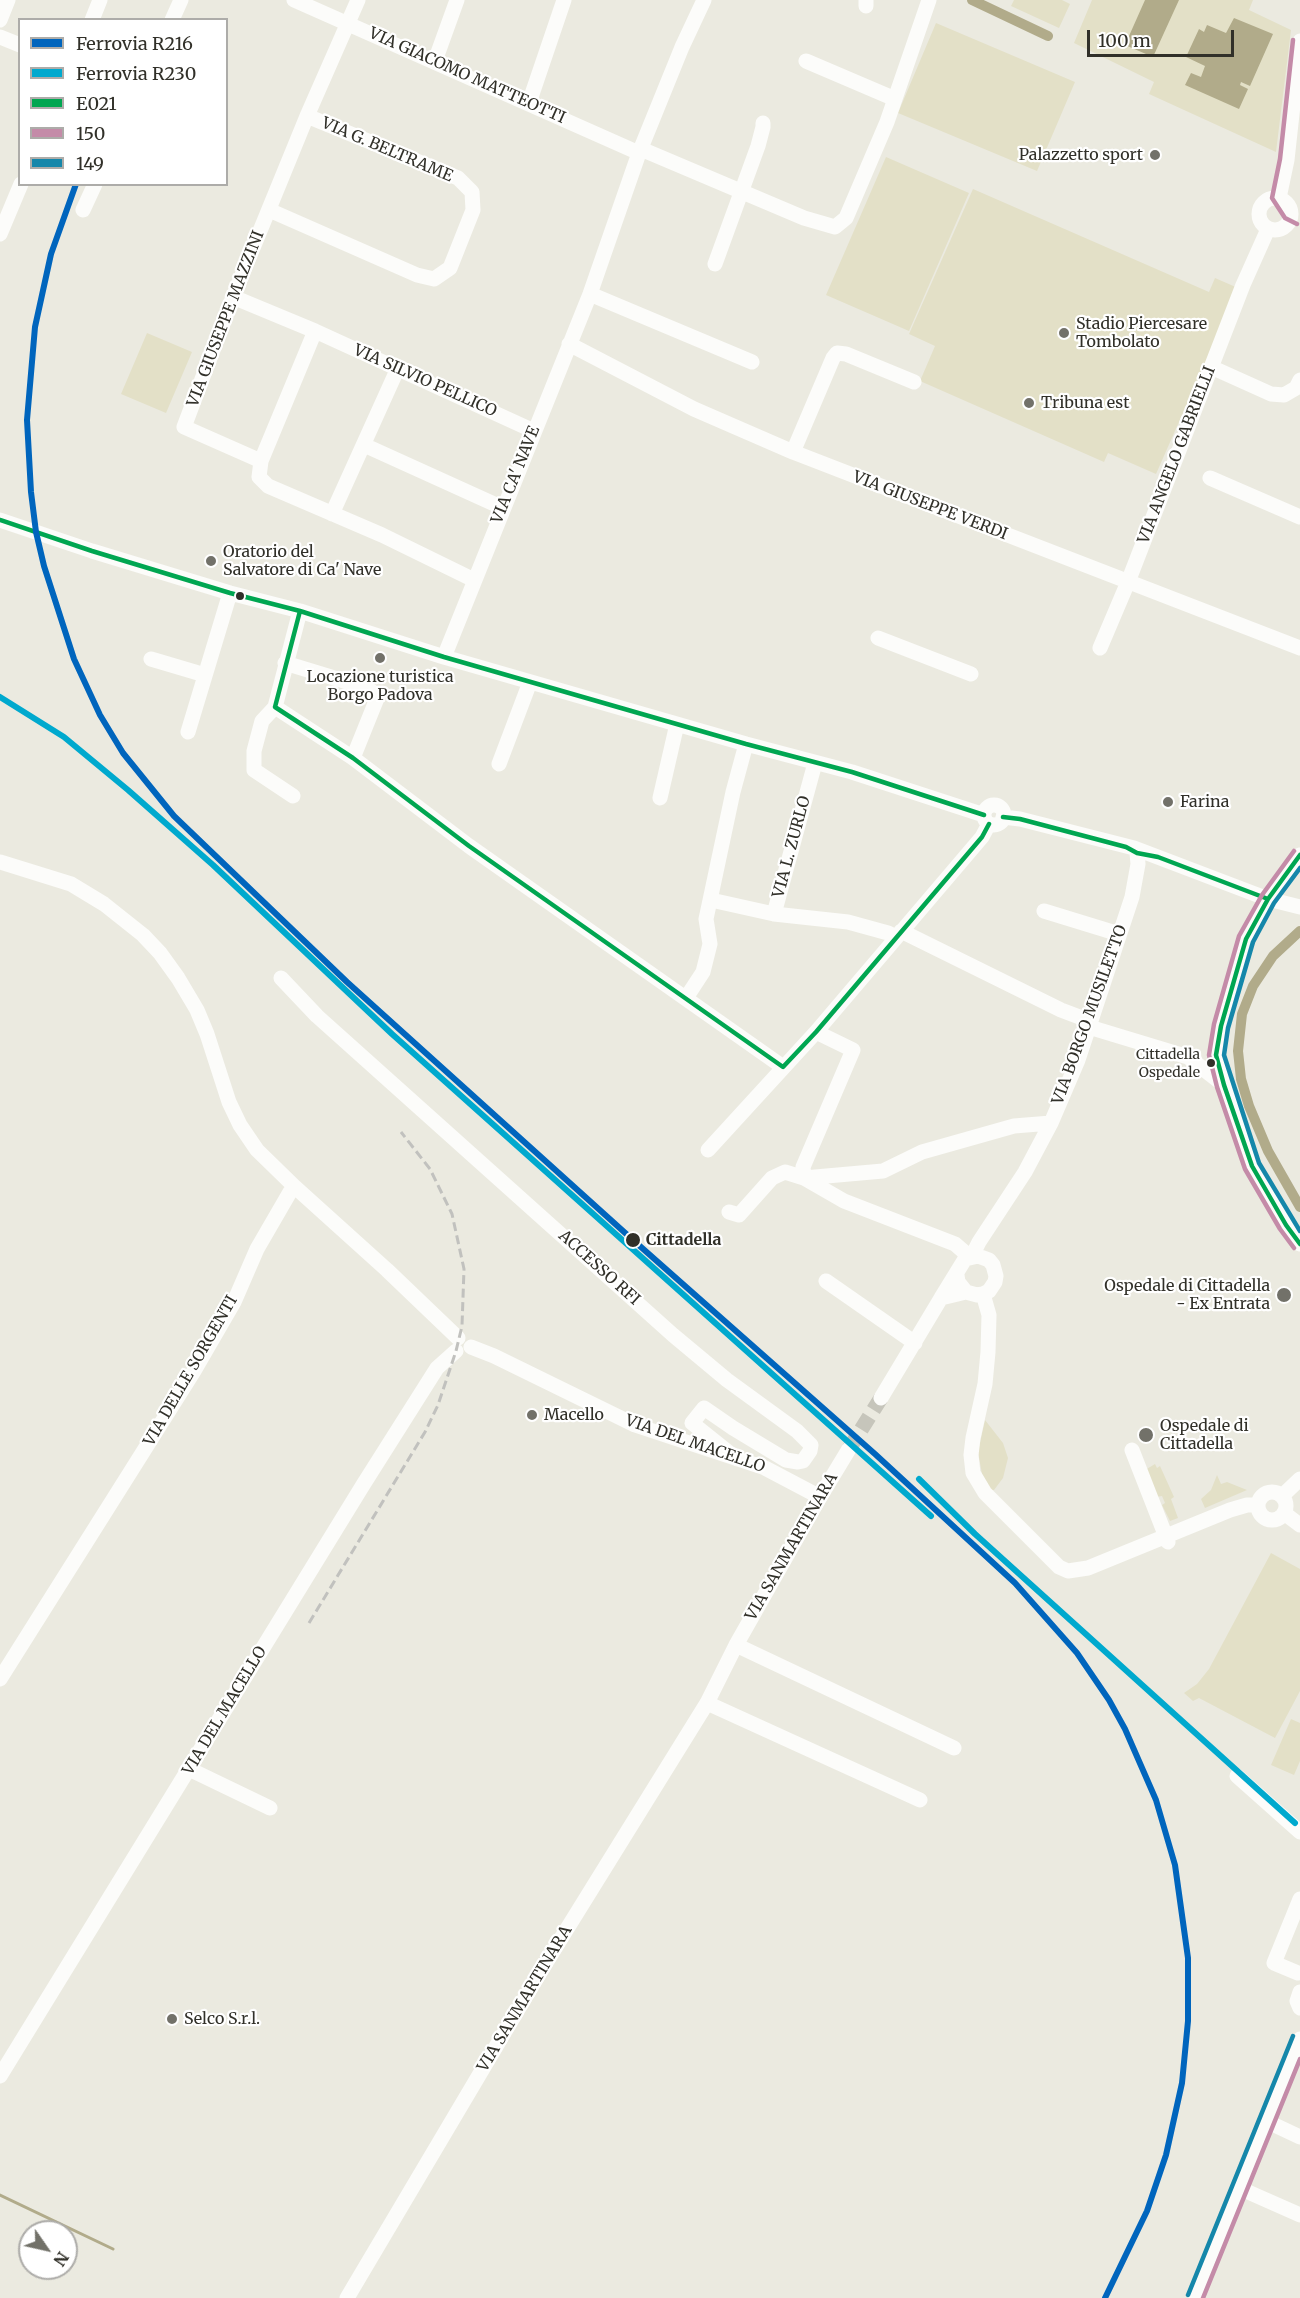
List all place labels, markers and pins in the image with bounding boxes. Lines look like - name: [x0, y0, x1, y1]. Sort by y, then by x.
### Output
- place label: Palazzetto sport: [1019, 145, 1143, 165]
- marker: Palazzetto sport: [1148, 148, 1162, 162]
- place label: Stadio Piercesare Tombolato: [1076, 314, 1207, 352]
- marker: Stadio Piercesare Tombolato: [1057, 326, 1071, 340]
- place label: Tribuna est: [1041, 393, 1129, 413]
- marker: Tribuna est: [1022, 396, 1036, 410]
- place label: Oratorio del Salvatore di Ca' Nave: [223, 542, 381, 580]
- marker: Oratorio del Salvatore di Ca' Nave: [204, 554, 218, 568]
- unlabelled marker: [234, 590, 246, 602]
- marker: Locazione turistica Borgo Padova: [373, 651, 387, 665]
- place label: Locazione turistica Borgo Padova: [307, 667, 453, 705]
- place label: Farina: [1180, 792, 1229, 812]
- marker: Farina: [1161, 795, 1175, 809]
- place label: Cittadella Ospedale: [1136, 1047, 1200, 1080]
- marker: Cittadella Ospedale: [1205, 1057, 1217, 1069]
- place label: Cittadella: [646, 1230, 721, 1250]
- marker: Cittadella: [624, 1231, 642, 1249]
- place label: Ospedale di Cittadella - Ex Entrata: [1104, 1276, 1270, 1314]
- marker: Ospedale di Cittadella - Ex Entrata: [1275, 1286, 1293, 1304]
- place label: Macello: [544, 1405, 604, 1425]
- marker: Macello: [525, 1408, 539, 1422]
- place label: Ospedale di Cittadella: [1160, 1416, 1249, 1454]
- marker: Ospedale di Cittadella: [1137, 1426, 1155, 1444]
- place label: Selco S.r.l.: [184, 2009, 260, 2029]
- marker: Selco S.r.l.: [165, 2012, 179, 2026]

